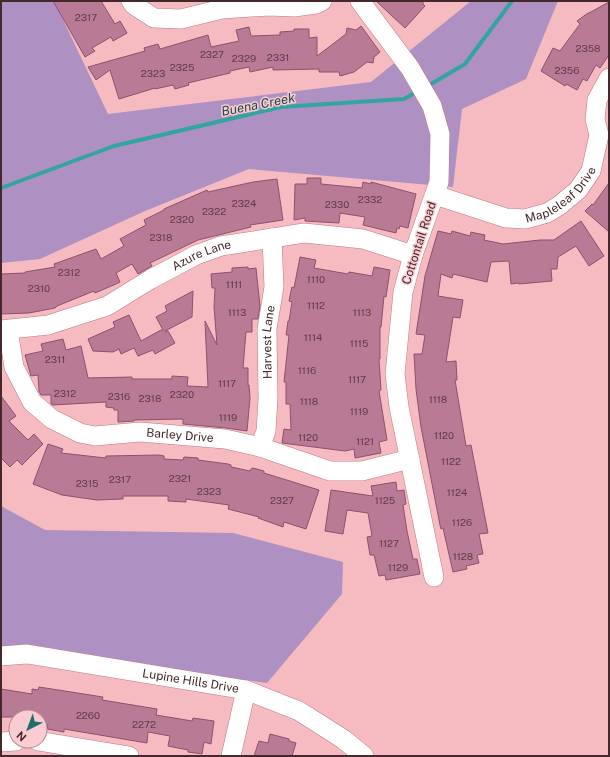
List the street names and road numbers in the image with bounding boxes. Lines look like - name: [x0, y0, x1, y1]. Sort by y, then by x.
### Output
- street label: Mapleleaf Drive: [524, 166, 599, 226]
- street label: Cottontail Road: [399, 200, 439, 286]
- street label: Azure Lane: [170, 238, 232, 274]
- street label: Harvest Lane: [260, 304, 278, 379]
- street label: Barley Drive: [146, 426, 214, 445]
- street label: Lupine Hills Drive: [141, 666, 240, 696]

